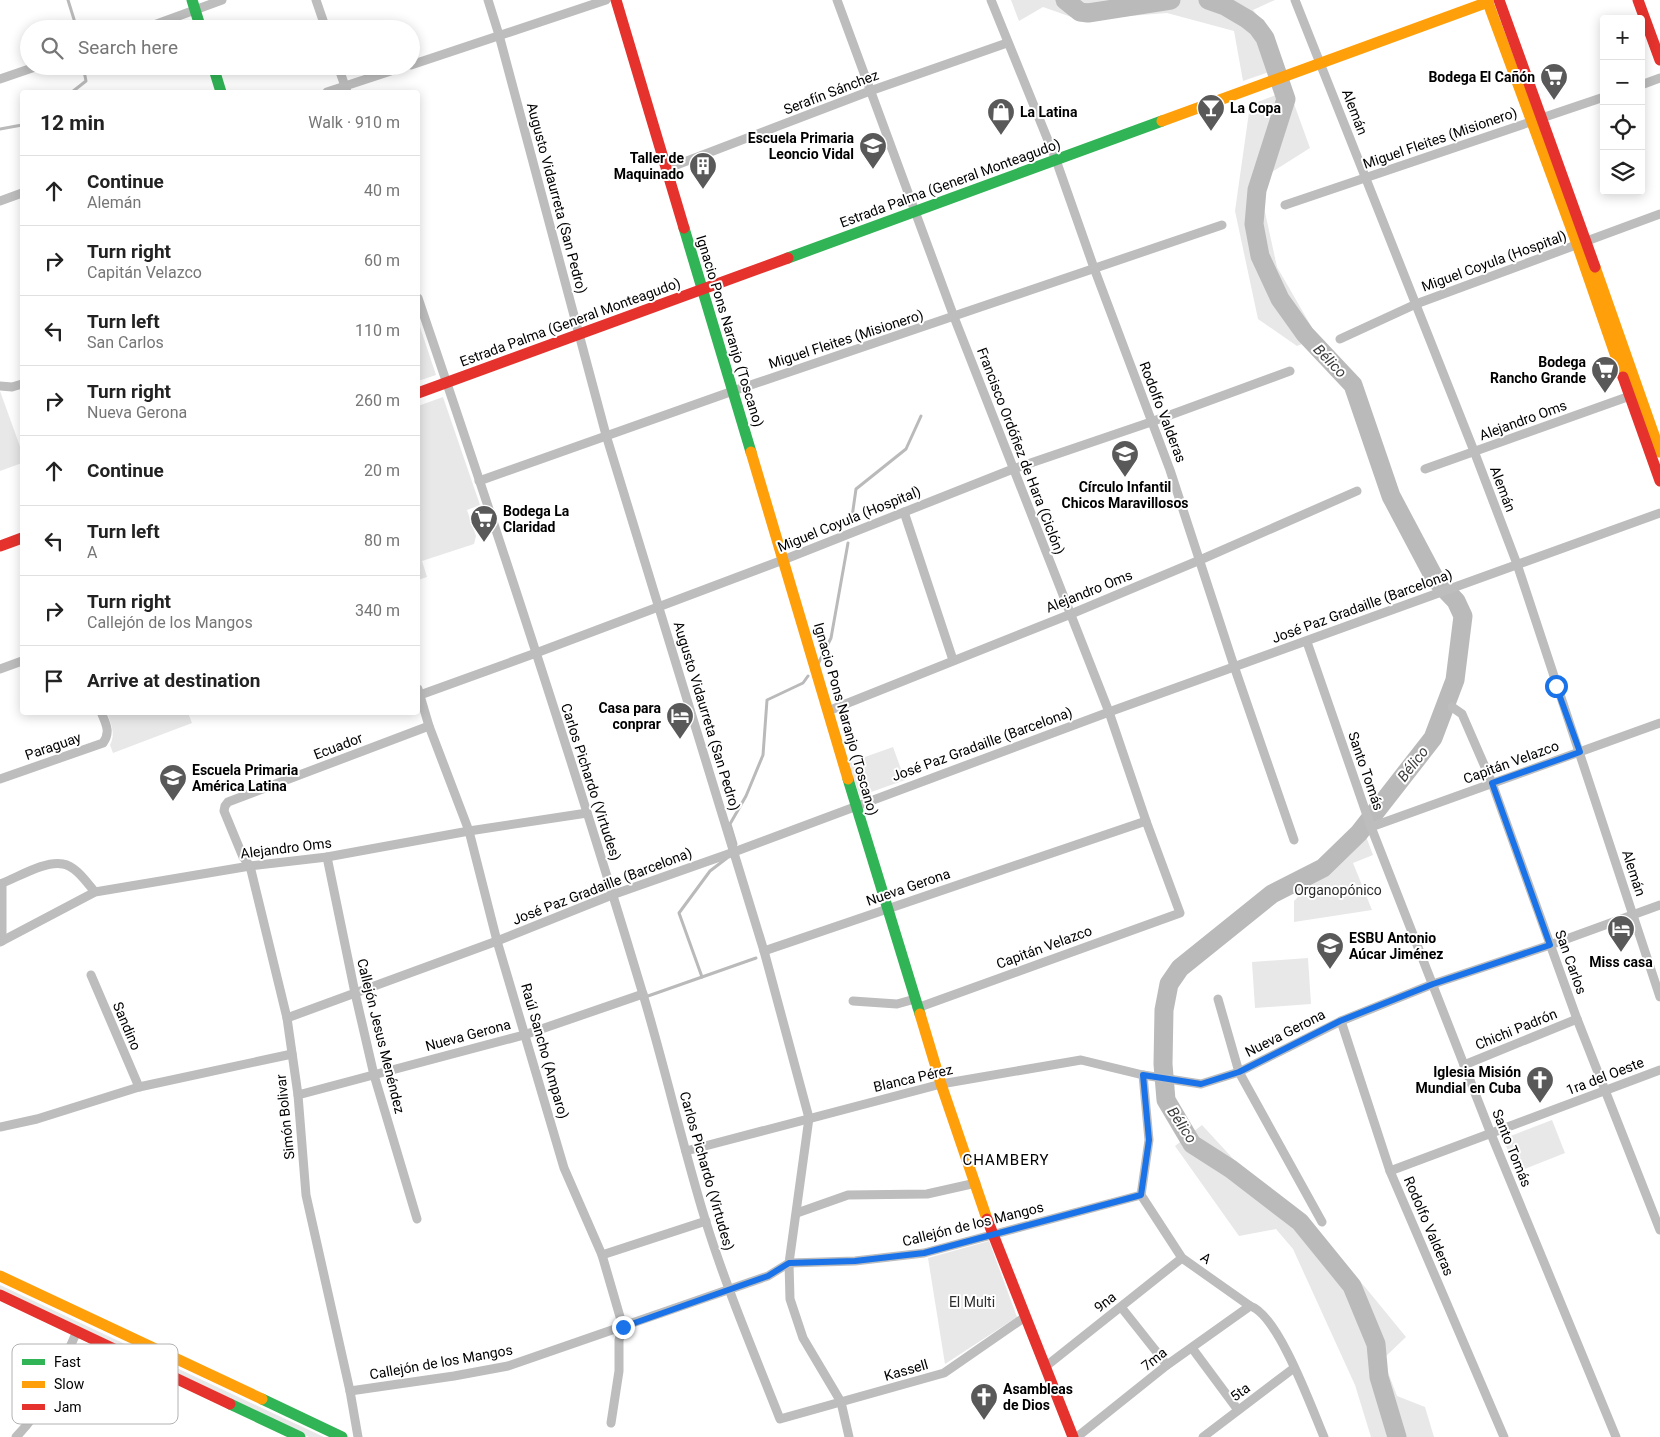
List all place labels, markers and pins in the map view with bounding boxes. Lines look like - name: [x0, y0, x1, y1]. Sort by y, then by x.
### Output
- supermarket icon: Bodega El Cañón: [1539, 62, 1569, 101]
- place label: Bodega El Cañón: [1428, 69, 1535, 85]
- bar icon: La Copa: [1196, 93, 1226, 132]
- shop icon: La Latina: [986, 97, 1016, 136]
- place label: La Copa: [1230, 100, 1281, 116]
- place label: La Latina: [1020, 104, 1078, 120]
- place label: Escuela Primaria Leoncio Vidal: [748, 130, 854, 162]
- school or university icon: Escuela Primaria Leoncio Vidal: [858, 131, 888, 170]
- place label: Taller de Maquinado: [614, 150, 684, 182]
- building icon: Taller de Maquinado: [688, 151, 718, 190]
- place label: Bodega Rancho Grande: [1490, 354, 1586, 386]
- supermarket icon: Bodega Rancho Grande: [1590, 355, 1620, 394]
- school or university icon: Círculo Infantil Chicos Maravillosos: [1110, 439, 1140, 478]
- place label: Círculo Infantil Chicos Maravillosos: [1061, 479, 1189, 511]
- place label: Bodega La Claridad: [503, 503, 570, 535]
- supermarket icon: Bodega La Claridad: [469, 504, 499, 543]
- place label: Casa para conprar: [598, 700, 662, 732]
- hotel icon: Casa para conprar: [665, 701, 695, 740]
- place label: Escuela Primaria América Latina: [192, 762, 299, 794]
- school or university icon: Escuela Primaria América Latina: [158, 763, 188, 802]
- hotel icon: Miss casa: [1606, 914, 1636, 953]
- place label: ESBU Antonio Aúcar Jiménez: [1349, 930, 1443, 962]
- school or university icon: ESBU Antonio Aúcar Jiménez: [1315, 931, 1345, 970]
- place label: Miss casa: [1589, 954, 1653, 970]
- place label: Iglesia Misión Mundial en Cuba: [1416, 1064, 1522, 1096]
- church icon: Iglesia Misión Mundial en Cuba: [1525, 1065, 1555, 1104]
- place label: Asambleas de Dios: [1003, 1381, 1073, 1413]
- church icon: Asambleas de Dios: [969, 1382, 999, 1421]

